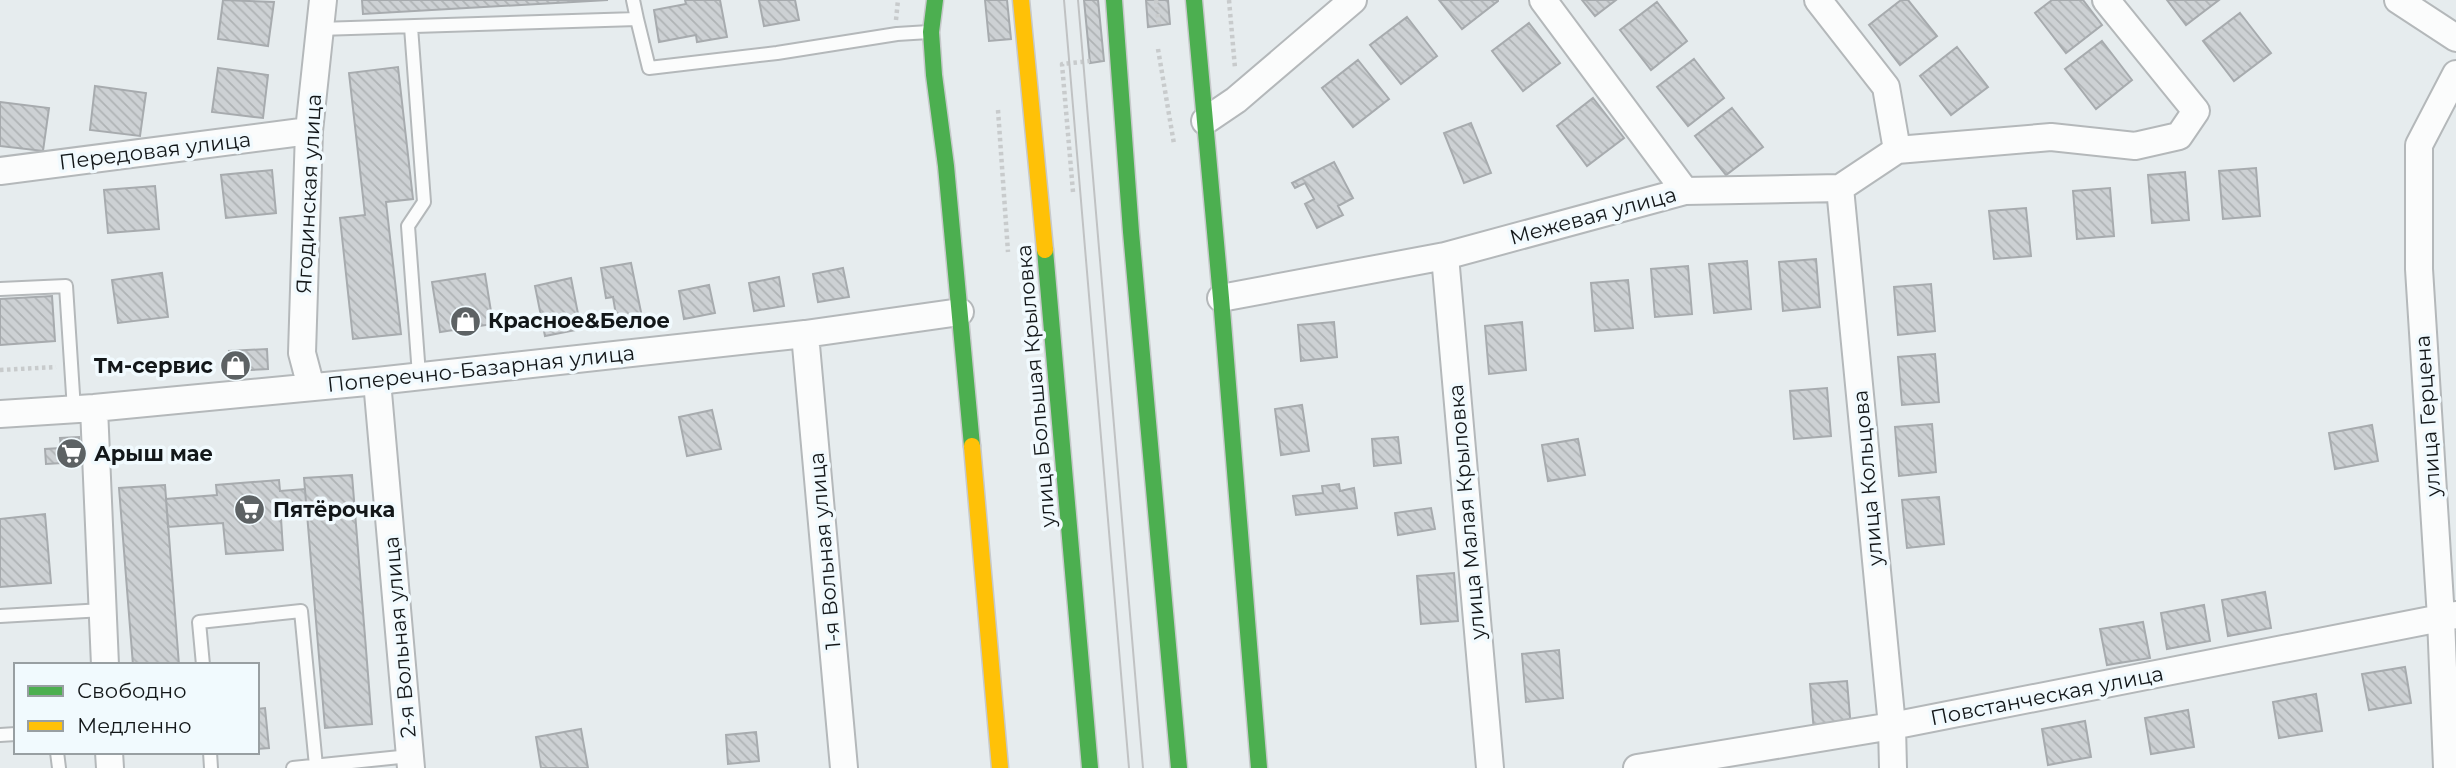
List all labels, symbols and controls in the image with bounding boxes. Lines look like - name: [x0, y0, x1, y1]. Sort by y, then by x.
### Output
- street label: Ягодинская улица: [291, 93, 326, 295]
- street label: Передовая улица: [57, 126, 252, 175]
- street label: Межевая улица: [1507, 181, 1679, 250]
- street label: улица Большая Крыловка: [1011, 244, 1060, 529]
- shop icon: Красное&Белое: [448, 304, 482, 338]
- place label: Красное&Белое: [488, 308, 670, 333]
- street label: улица Герцена: [2409, 335, 2446, 499]
- street label: Поперечно-Базарная улица: [326, 340, 636, 397]
- shop icon: Тм-сервис: [219, 349, 253, 383]
- place label: Тм-сервис: [94, 353, 214, 378]
- street label: улица Малая Крыловка: [1443, 383, 1490, 642]
- street label: улица Кольцова: [1847, 389, 1888, 568]
- supermarket icon: Арыш мае: [54, 437, 88, 471]
- place label: Арыш мае: [94, 441, 213, 466]
- street label: 1-я Вольная улица: [803, 451, 846, 651]
- supermarket icon: Пятёрочка: [233, 493, 267, 527]
- place label: Пятёрочка: [273, 497, 395, 522]
- street label: 2-я Вольная улица: [378, 535, 421, 739]
- street label: Повстанческая улица: [1928, 661, 2166, 730]
- legend: [14, 663, 259, 754]
- text: Свободно: [77, 678, 187, 703]
- text: Медленно: [77, 713, 192, 738]

